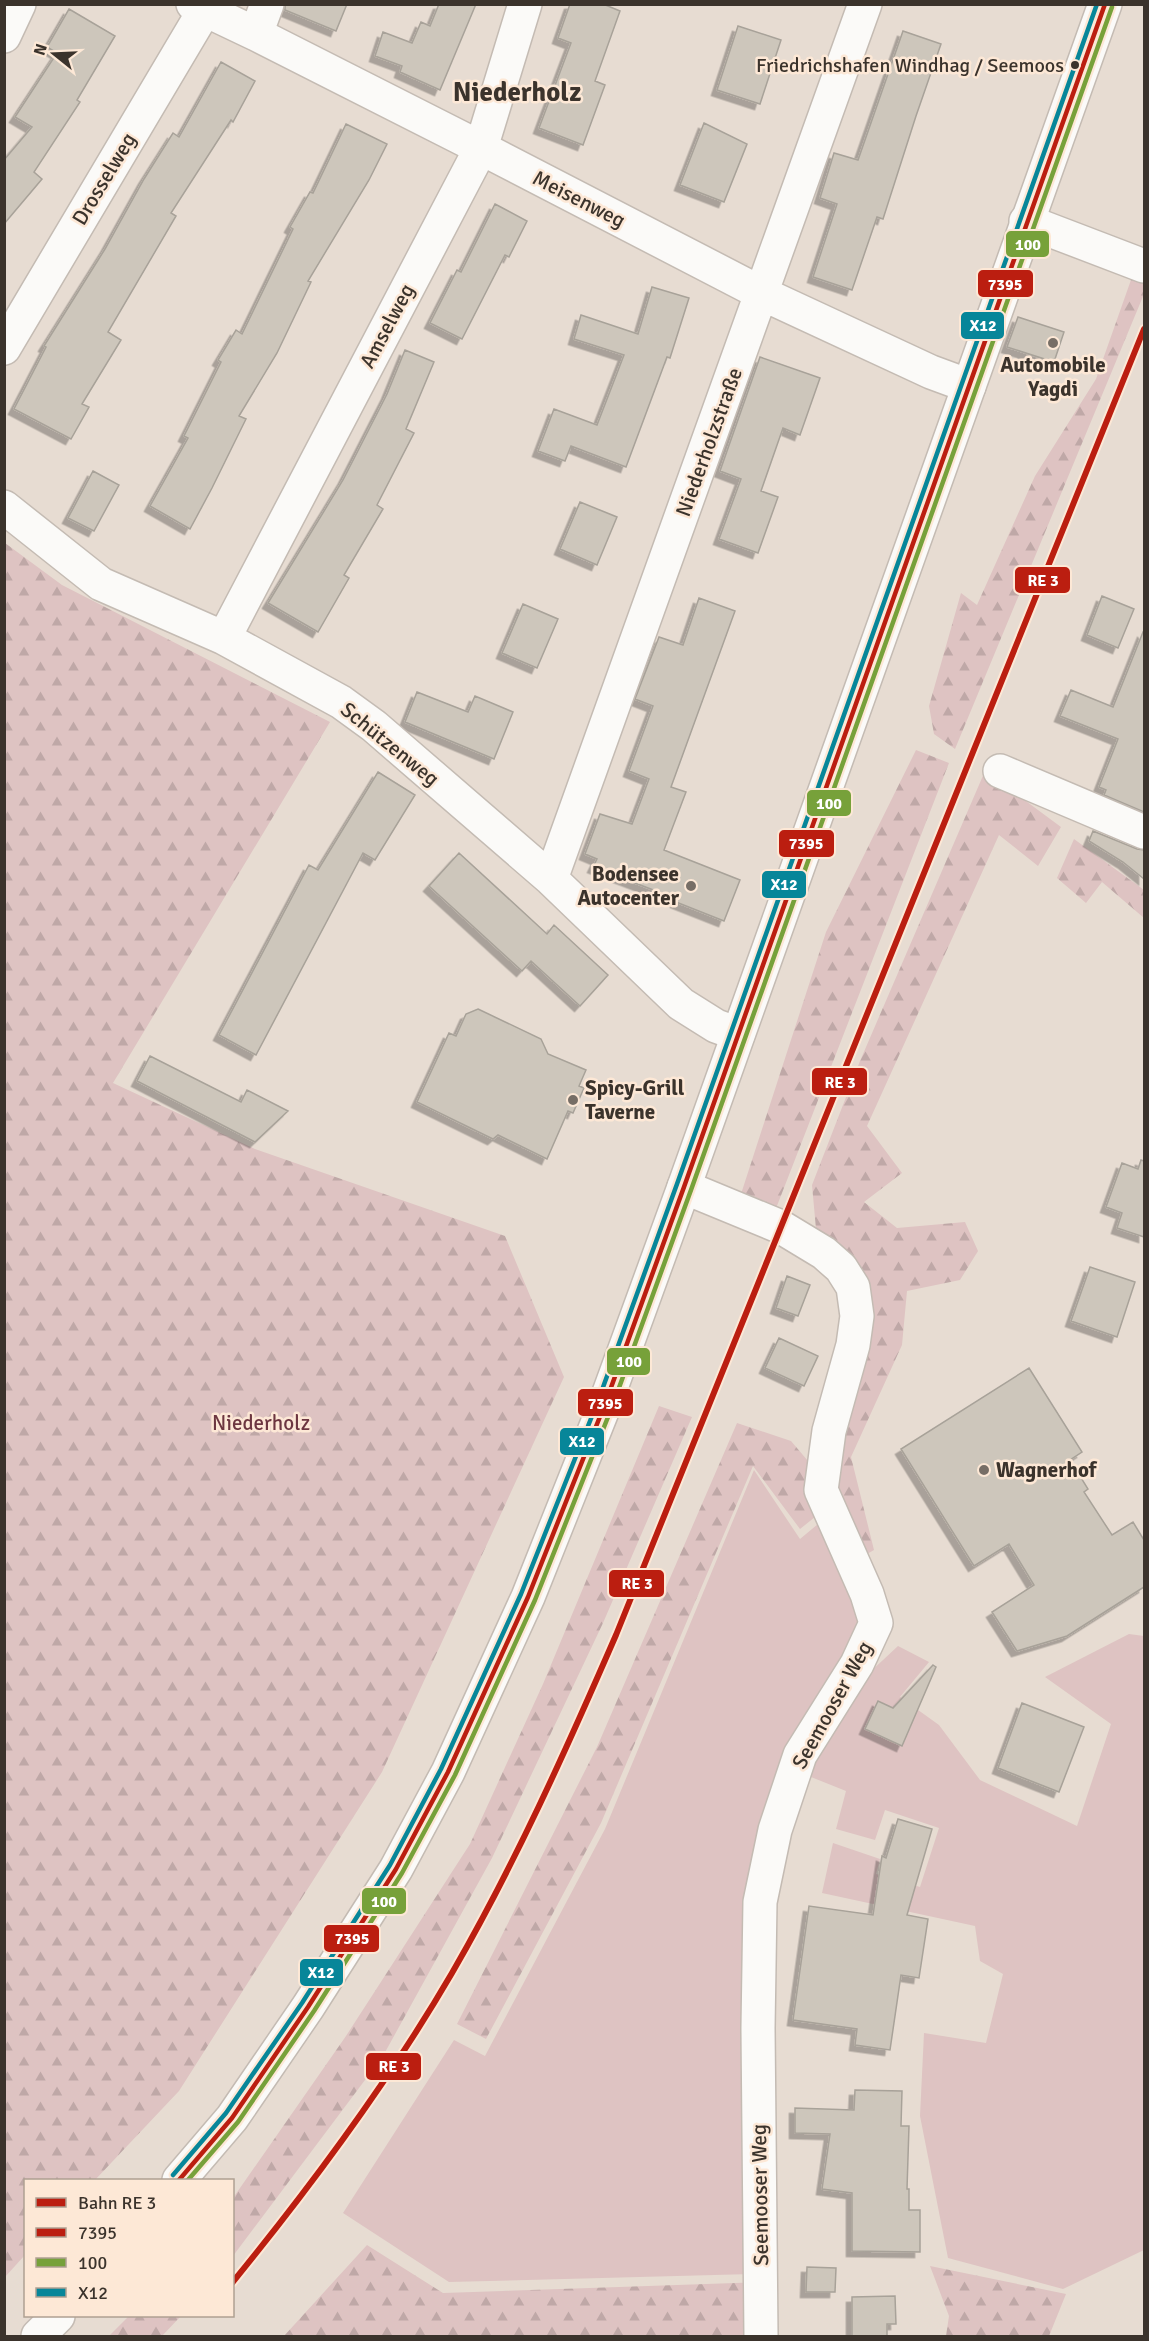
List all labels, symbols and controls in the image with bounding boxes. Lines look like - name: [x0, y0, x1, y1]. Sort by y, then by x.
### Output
- north arrow: [24, 24, 84, 84]
- text: N: [29, 41, 52, 58]
- place label: Friedrichshafen Windhag / Seemoos: [756, 53, 1064, 78]
- marker: Friedrichshafen Windhag / Seemoos: [1069, 59, 1081, 71]
- district label: Niederholz: [453, 76, 581, 109]
- street label: Drosselweg: [66, 128, 142, 230]
- street label: Meisenweg: [528, 165, 630, 233]
- line badge: 100: [1005, 230, 1050, 258]
- text: 100: [1015, 235, 1041, 255]
- line badge: 7395: [977, 269, 1034, 298]
- text: 7395: [988, 275, 1022, 295]
- street label: Amselweg: [354, 279, 420, 373]
- line badge: X12: [960, 311, 1005, 340]
- text: X12: [969, 316, 997, 336]
- marker: Automobile Yagdi: [1046, 336, 1060, 350]
- place label: Automobile Yagdi: [1000, 352, 1106, 402]
- street label: Niederholzstraße: [670, 364, 748, 520]
- line badge: RE 3: [1014, 566, 1071, 594]
- text: RE 3: [1027, 571, 1059, 591]
- street label: Schützenweg: [335, 696, 445, 792]
- line badge: 100: [806, 789, 852, 817]
- text: 100: [816, 794, 842, 814]
- line badge: 7395: [778, 829, 835, 858]
- text: 7395: [789, 834, 823, 854]
- place label: Bodensee Autocenter: [578, 861, 680, 911]
- line badge: X12: [761, 870, 807, 899]
- text: X12: [770, 875, 798, 895]
- marker: Bodensee Autocenter: [684, 879, 698, 893]
- line badge: RE 3: [811, 1067, 868, 1096]
- text: RE 3: [824, 1073, 856, 1093]
- place label: Spicy-Grill Taverne: [585, 1075, 685, 1125]
- marker: Spicy-Grill Taverne: [566, 1093, 580, 1107]
- line badge: 100: [606, 1347, 651, 1376]
- text: 100: [616, 1352, 642, 1372]
- line badge: 7395: [577, 1388, 634, 1417]
- text: 7395: [588, 1394, 622, 1414]
- park label: Niederholz: [212, 1410, 310, 1436]
- line badge: X12: [559, 1427, 605, 1456]
- text: X12: [568, 1432, 596, 1452]
- place label: Wagnerhof: [996, 1457, 1098, 1483]
- marker: Wagnerhof: [977, 1463, 991, 1477]
- line badge: RE 3: [608, 1569, 665, 1598]
- text: RE 3: [621, 1574, 653, 1594]
- street label: Seemooser Weg: [786, 1637, 878, 1773]
- line badge: 100: [361, 1887, 407, 1915]
- text: 100: [371, 1892, 397, 1912]
- line badge: 7395: [323, 1924, 380, 1953]
- text: 7395: [335, 1929, 369, 1949]
- line badge: X12: [299, 1958, 344, 1987]
- text: X12: [307, 1963, 335, 1983]
- line badge: RE 3: [365, 2052, 422, 2081]
- text: RE 3: [378, 2057, 410, 2077]
- street label: Seemooser Weg: [746, 2124, 774, 2266]
- legend: [24, 2179, 234, 2317]
- text: Bahn RE 3: [78, 2192, 156, 2214]
- text: 7395: [78, 2222, 117, 2244]
- text: 100: [78, 2252, 107, 2274]
- text: X12: [78, 2282, 108, 2304]

